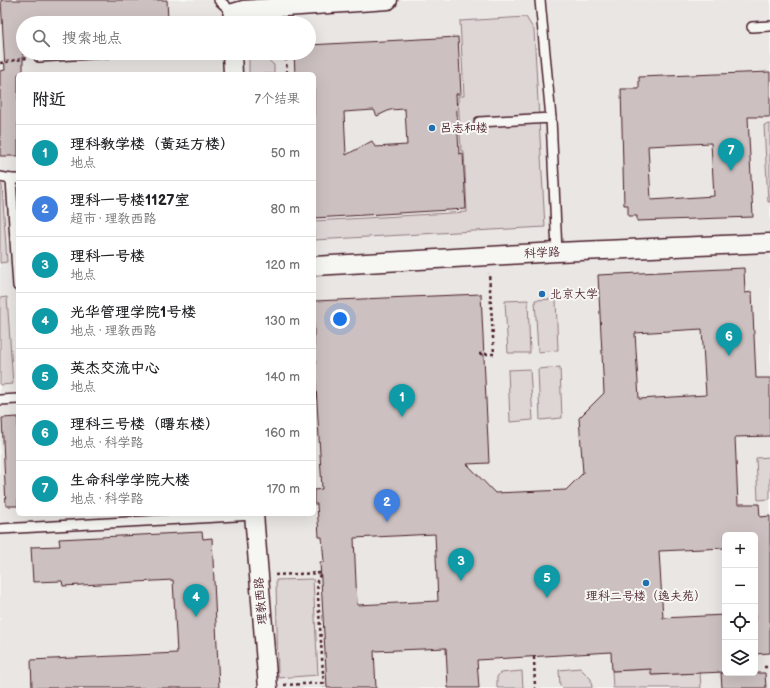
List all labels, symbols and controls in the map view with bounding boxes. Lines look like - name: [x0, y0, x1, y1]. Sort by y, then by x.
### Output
- search box: [16, 16, 316, 60]
- icon: search: [30, 27, 52, 49]
- text: 搜索地点: [62, 29, 122, 48]
- text: 附近: [32, 90, 66, 110]
- text: 7个结果: [255, 91, 300, 107]
- place label: 吕志和楼: [440, 121, 488, 136]
- marker: 吕志和楼: [427, 123, 437, 133]
- text: 理科教学楼（黄廷方楼）: [70, 135, 235, 154]
- pin: 7: [718, 138, 744, 171]
- text: 1: [42, 145, 48, 161]
- text: 50 m: [271, 145, 300, 161]
- text: 地点: [70, 155, 96, 171]
- text: 理科一号楼1127室: [70, 191, 190, 210]
- text: 2: [41, 201, 49, 217]
- text: 80 m: [271, 201, 300, 217]
- text: 超市 · 理教西路: [70, 211, 156, 227]
- street label: 科学路: [524, 245, 560, 261]
- text: 理科一号楼: [70, 247, 145, 266]
- text: 3: [41, 257, 49, 273]
- text: 120 m: [265, 257, 300, 273]
- text: 地点: [70, 267, 96, 283]
- place label: 北京大学: [550, 287, 598, 302]
- marker: 北京大学: [537, 289, 547, 299]
- text: 光华管理学院1号楼: [70, 303, 196, 322]
- your location: [330, 309, 350, 329]
- text: 4: [41, 313, 49, 329]
- text: 130 m: [265, 313, 300, 329]
- text: 地点 · 理教西路: [70, 323, 156, 339]
- pin: 6: [716, 323, 742, 356]
- text: 英杰交流中心: [70, 359, 160, 378]
- text: 5: [41, 369, 49, 385]
- text: 140 m: [265, 369, 300, 385]
- text: 地点: [70, 379, 96, 395]
- pin: 1: [389, 384, 415, 417]
- text: 理科三号楼（曙东楼）: [70, 415, 220, 434]
- text: 6: [41, 425, 49, 441]
- text: 160 m: [265, 425, 300, 441]
- text: 地点 · 科学路: [70, 435, 143, 451]
- text: 生命科学学院大楼: [70, 471, 190, 490]
- text: 7: [41, 481, 49, 497]
- text: 170 m: [267, 481, 300, 497]
- pin: 2: [374, 489, 400, 522]
- text: 地点 · 科学路: [70, 491, 143, 507]
- map controls: [722, 532, 758, 676]
- button: +: [722, 532, 758, 568]
- pin: 3: [448, 548, 474, 581]
- pin: 5: [534, 565, 560, 598]
- button: −: [722, 568, 758, 604]
- street label: 理教西路: [251, 576, 271, 626]
- marker: 理科二号楼（逸夫苑）: [641, 578, 651, 588]
- pin: 4: [183, 584, 209, 617]
- place label: 理科二号楼（逸夫苑）: [586, 589, 706, 604]
- button: locate: [722, 604, 758, 640]
- button: layers: [722, 640, 758, 676]

